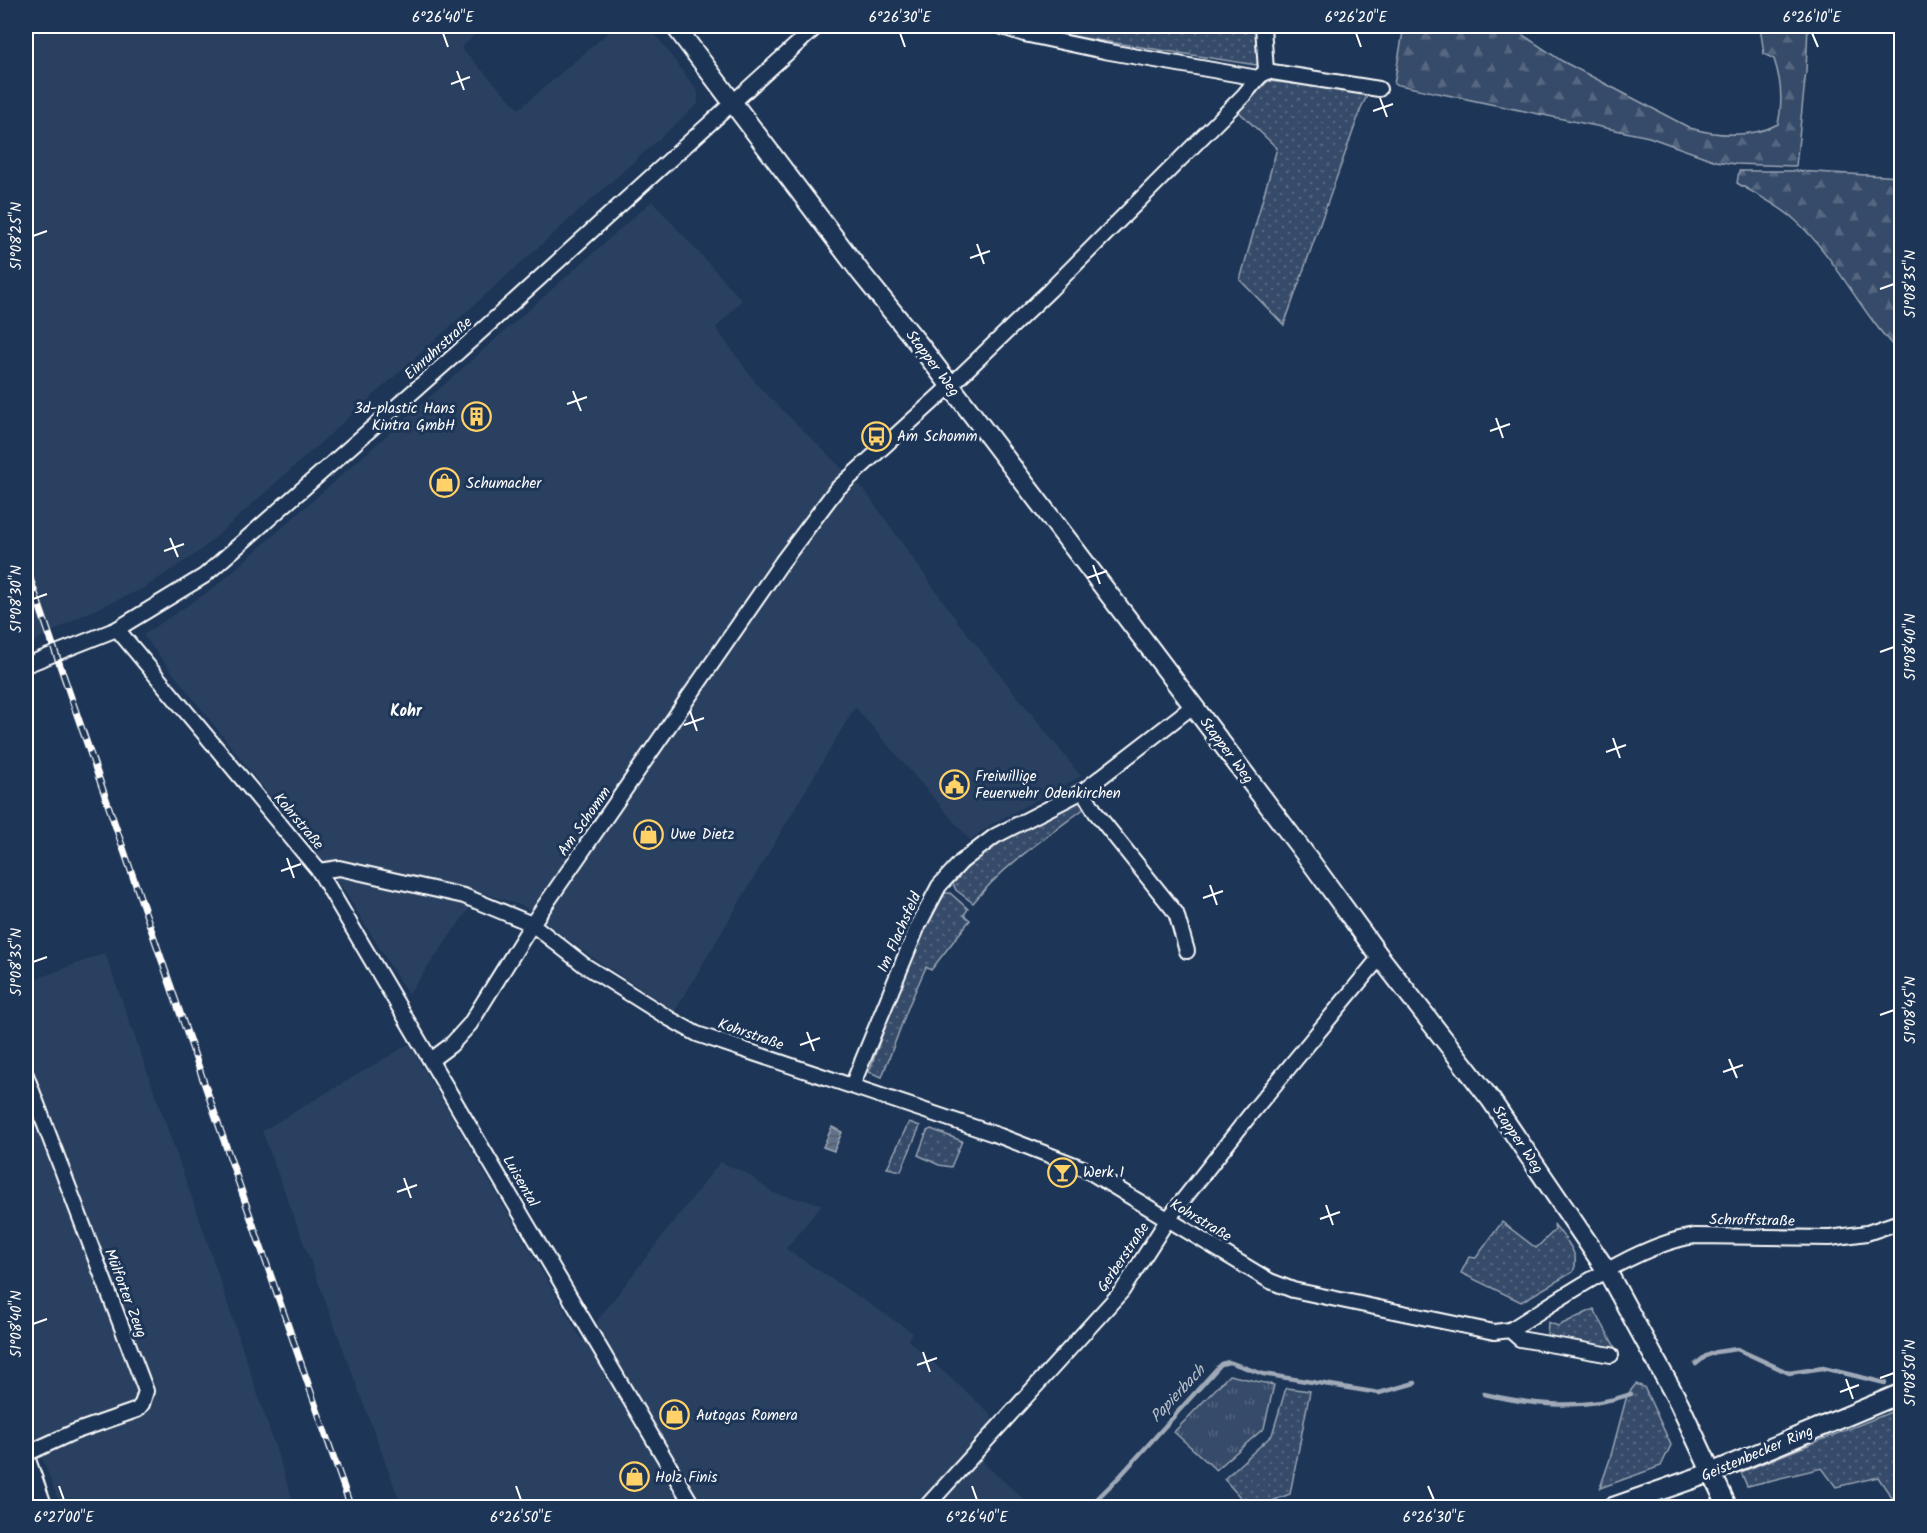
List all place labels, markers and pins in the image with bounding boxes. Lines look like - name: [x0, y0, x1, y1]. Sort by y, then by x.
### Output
- place label: 3d-plastic Hans Kintra GmbH: [354, 397, 456, 438]
- building icon: 3d-plastic Hans Kintra GmbH: [460, 401, 492, 433]
- bus stop icon: Am Schomm: [860, 420, 892, 452]
- place label: Am Schomm: [897, 425, 977, 449]
- shop icon: Schumacher: [429, 467, 461, 499]
- place label: Schumacher: [466, 472, 542, 496]
- place label: Freiwillige Feuerwehr Odenkirchen: [975, 765, 1121, 806]
- public building icon: Freiwillige Feuerwehr Odenkirchen: [938, 769, 970, 801]
- shop icon: Uwe Dietz: [633, 818, 665, 850]
- place label: Uwe Dietz: [670, 823, 735, 847]
- bar icon: Werk 1: [1046, 1156, 1078, 1188]
- place label: Werk 1: [1083, 1161, 1124, 1185]
- shop icon: Autogas Romera: [659, 1399, 691, 1431]
- place label: Autogas Romera: [696, 1404, 798, 1428]
- shop icon: Holz Finis: [618, 1461, 650, 1493]
- place label: Holz Finis: [655, 1466, 718, 1490]

